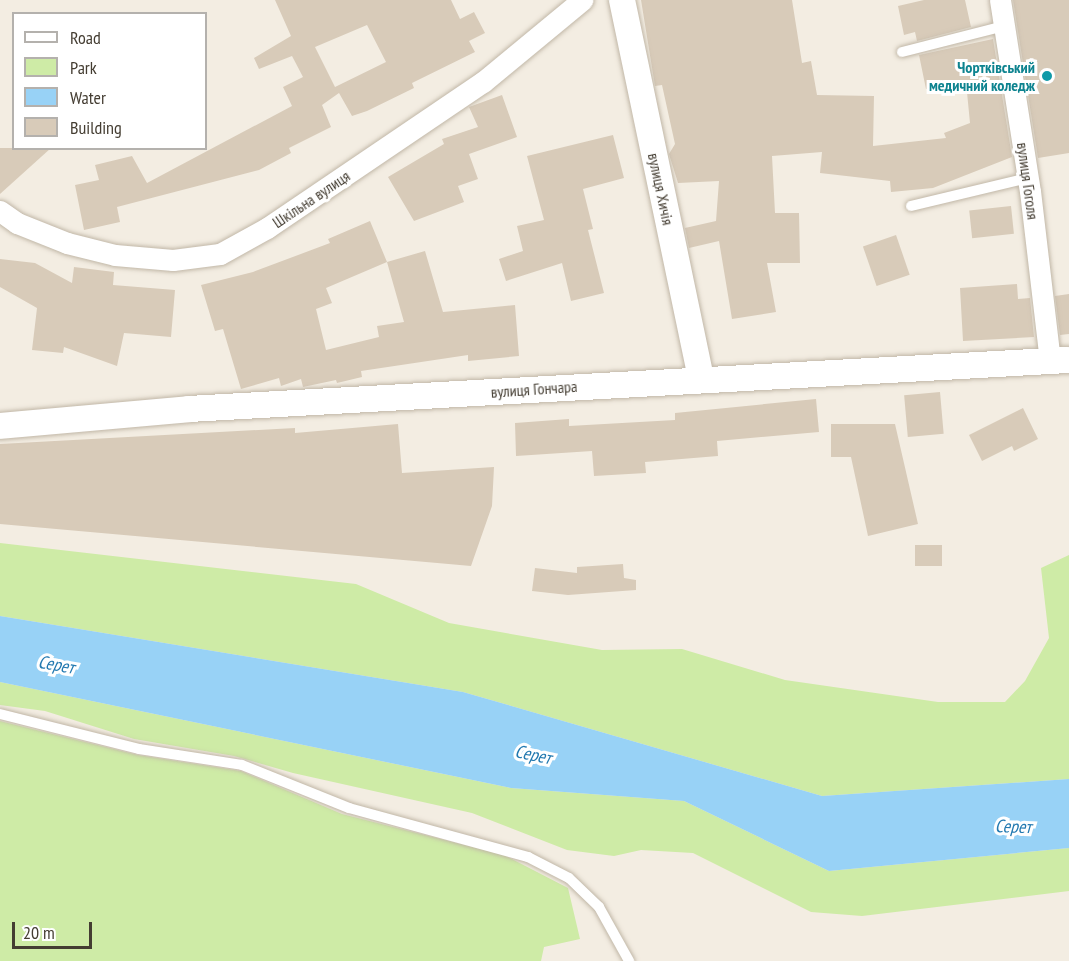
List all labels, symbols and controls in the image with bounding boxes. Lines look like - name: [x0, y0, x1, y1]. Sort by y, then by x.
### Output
- legend: [12, 12, 207, 150]
- text: Road: [70, 26, 101, 49]
- text: Park: [70, 56, 97, 79]
- place label: Чортківський медичний коледж: [929, 57, 1035, 95]
- marker: Чортківський медичний коледж: [1040, 69, 1054, 83]
- text: Water: [70, 86, 106, 109]
- text: Building: [70, 116, 122, 139]
- street label: вулиця Гоголя: [1013, 141, 1043, 221]
- street label: вулиця Хичія: [644, 151, 678, 227]
- street label: Шкільна вулиця: [269, 166, 353, 232]
- street label: вулиця Гончара: [490, 376, 578, 402]
- water label: Серет: [36, 651, 76, 679]
- water label: Серет: [513, 741, 553, 769]
- water label: Серет: [995, 816, 1031, 838]
- scale bar: [15, 910, 94, 948]
- text: 20 m: [23, 921, 55, 944]

